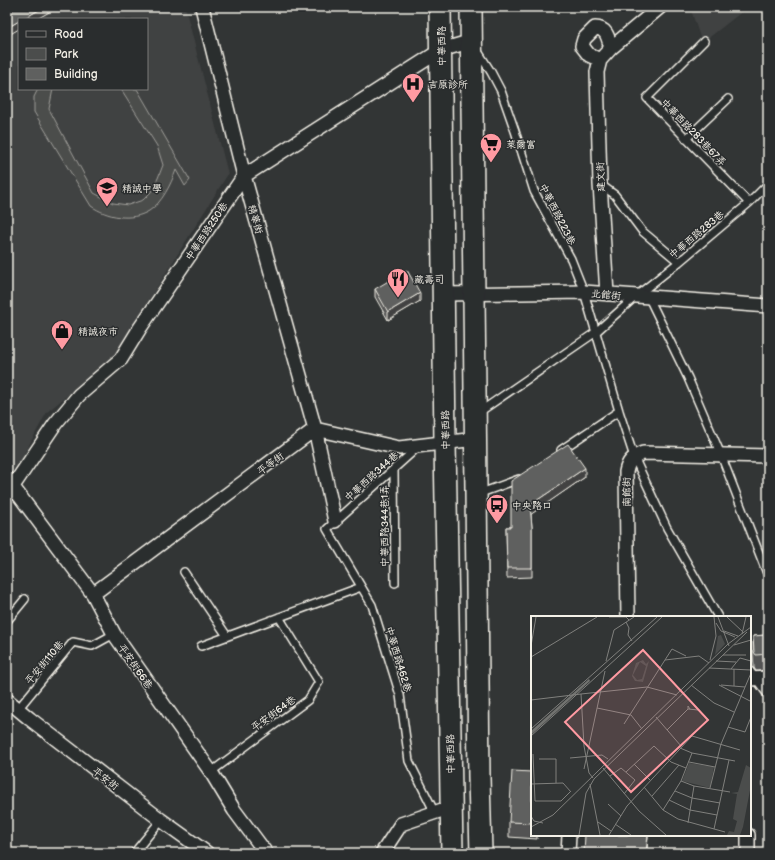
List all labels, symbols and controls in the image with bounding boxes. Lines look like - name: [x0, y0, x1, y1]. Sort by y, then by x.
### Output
- legend: [18, 18, 148, 90]
- street label: 中華西路: [436, 26, 448, 66]
- text: Road: [54, 27, 83, 42]
- text: Park: [54, 47, 78, 62]
- text: Building: [54, 67, 98, 82]
- hospital icon: 吉原診所: [400, 71, 426, 104]
- place label: 吉原診所: [428, 79, 468, 91]
- street label: 中華西路283巷67弄: [658, 97, 728, 169]
- supermarket icon: 萊爾富: [478, 131, 504, 164]
- place label: 萊爾富: [506, 139, 536, 151]
- street label: 建文街: [594, 162, 608, 192]
- school or university icon: 精誠中學: [94, 175, 120, 208]
- street label: 中華西路223巷: [536, 182, 578, 248]
- place label: 精誠中學: [122, 183, 162, 195]
- street label: 中華西路250巷: [183, 199, 231, 263]
- street label: 精華街: [245, 203, 265, 235]
- street label: 中華西路283巷: [667, 208, 727, 261]
- restaurant icon: 藏壽司: [385, 266, 411, 299]
- place label: 藏壽司: [414, 274, 444, 286]
- street label: 北館街: [590, 288, 621, 302]
- shop icon: 精誠夜市: [49, 318, 75, 351]
- place label: 精誠夜市: [78, 326, 118, 338]
- street label: 中華西路: [440, 410, 452, 450]
- street label: 中華西路344巷: [342, 449, 402, 504]
- street label: 平等街: [255, 450, 286, 478]
- street label: 南館街: [621, 477, 633, 507]
- street label: 中華西路344巷1弄: [379, 485, 391, 567]
- bus stop icon: 中央路口: [484, 492, 510, 525]
- place label: 中央路口: [512, 500, 552, 512]
- inset map: [531, 616, 751, 836]
- street label: 中華西路462巷: [382, 625, 414, 695]
- street label: 平安街110巷: [23, 637, 67, 687]
- street label: 平安街66巷: [115, 642, 156, 692]
- street label: 平安街64巷: [249, 693, 299, 734]
- street label: 中華西路: [445, 734, 457, 774]
- street label: 平安街: [90, 765, 121, 793]

